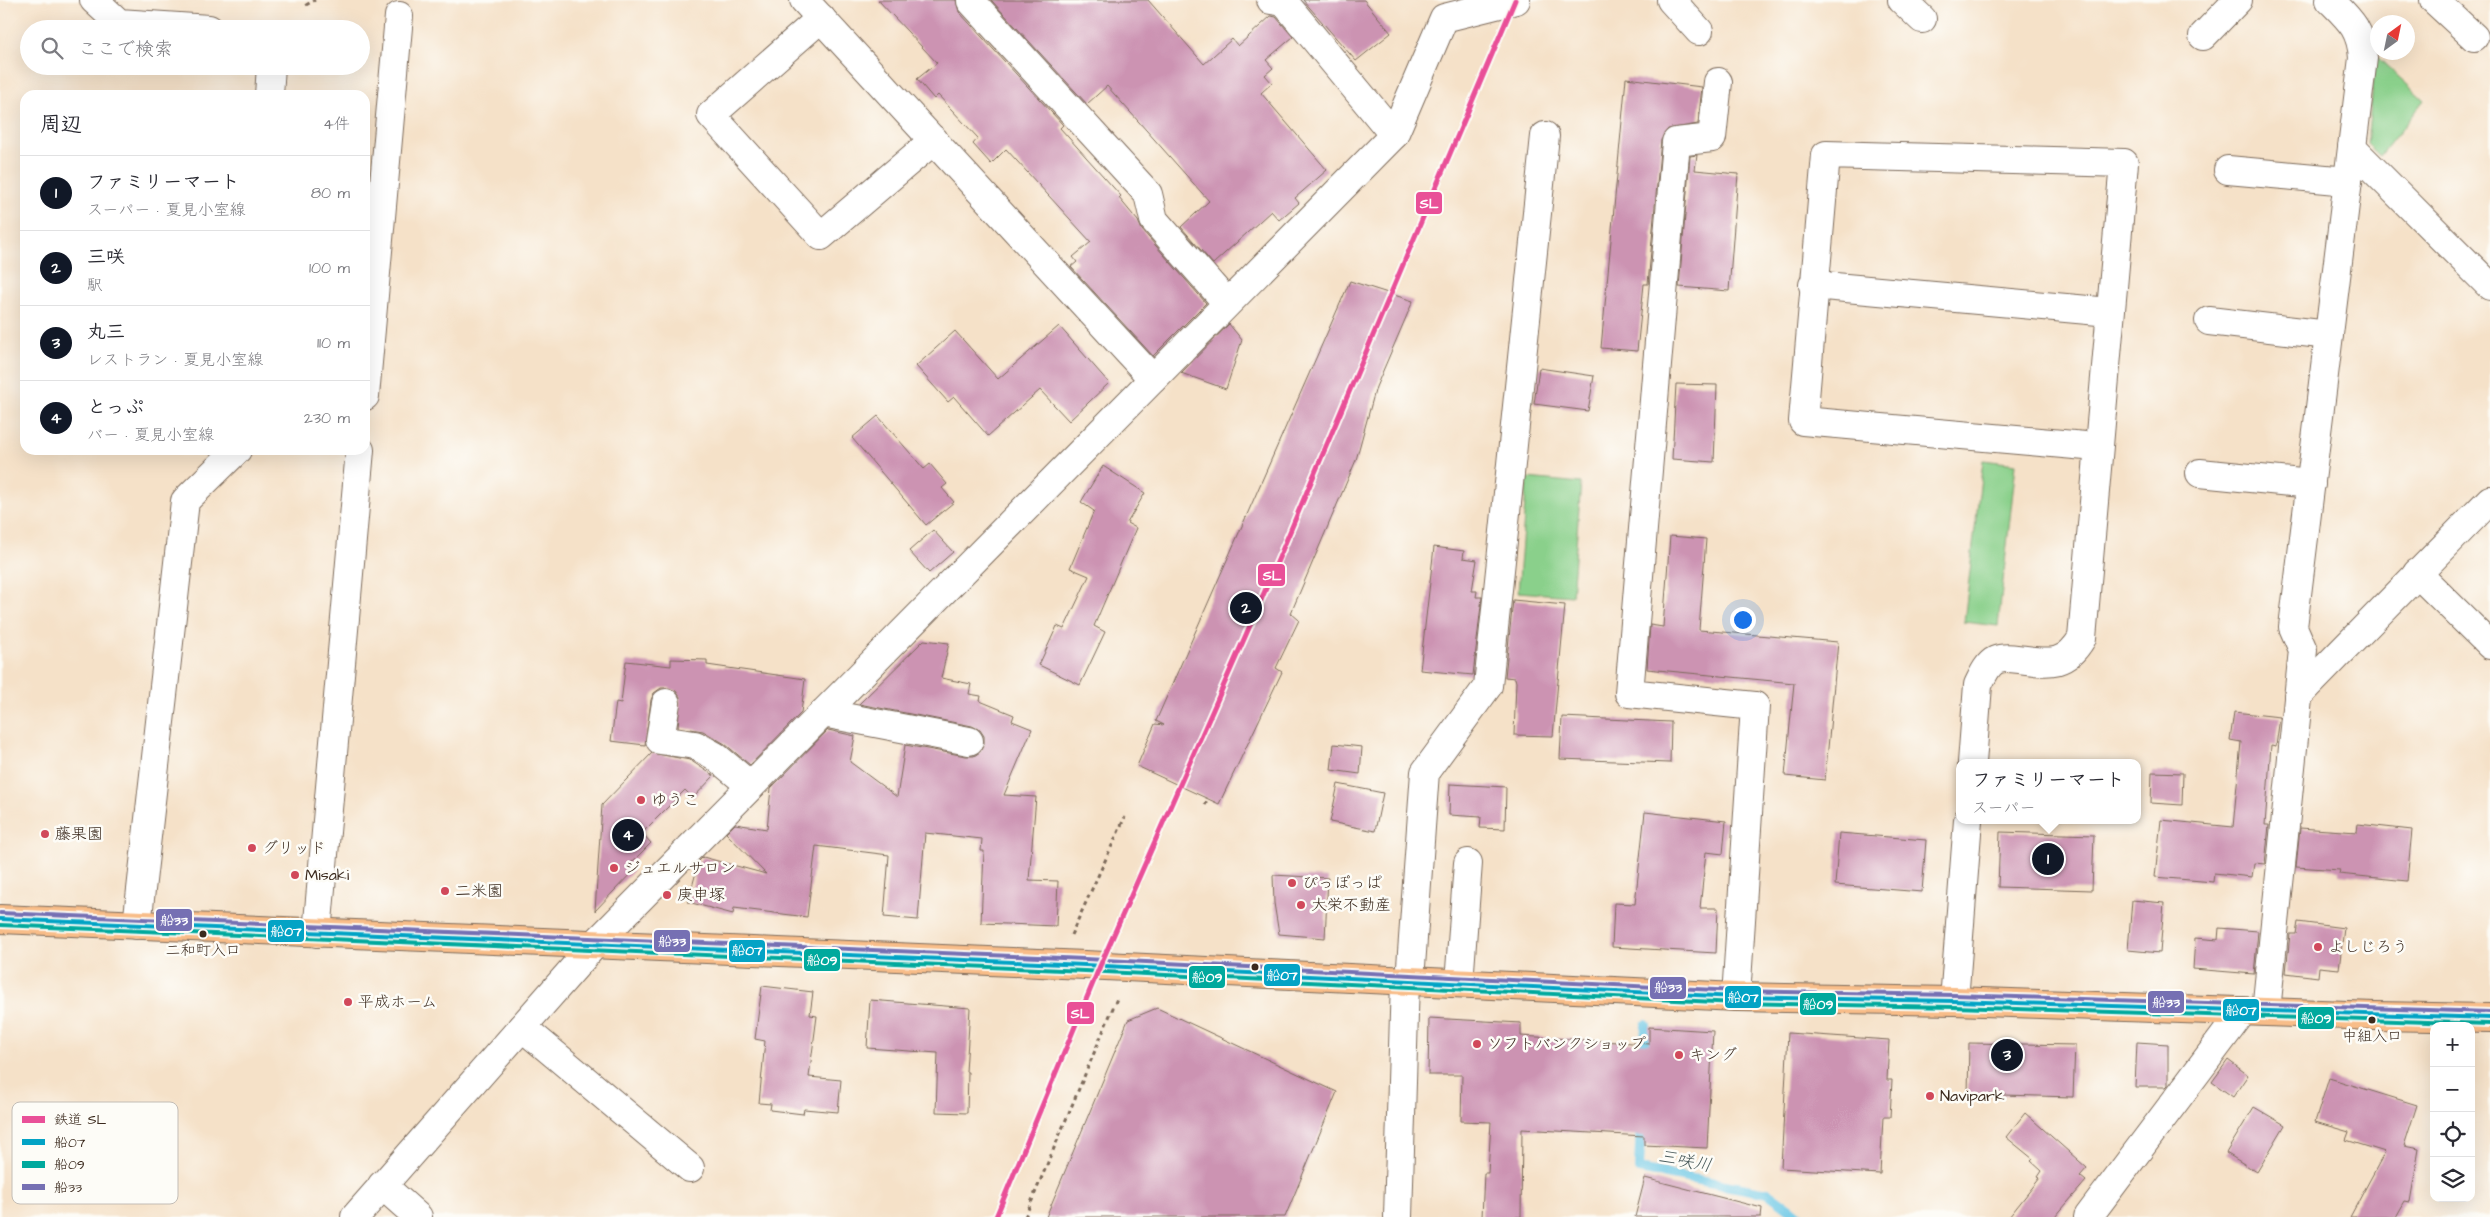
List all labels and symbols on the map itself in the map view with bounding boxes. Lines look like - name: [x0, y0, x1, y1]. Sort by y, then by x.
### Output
- north arrow: [2370, 15, 2415, 60]
- line badge: SL: [1415, 191, 1443, 215]
- text: SL: [1419, 194, 1439, 214]
- line badge: SL: [1257, 563, 1286, 587]
- text: SL: [1262, 566, 1282, 586]
- pin: 2: [1230, 589, 1262, 627]
- your location: [1730, 607, 1756, 633]
- place label: ゆうこ: [651, 789, 699, 811]
- marker: ゆうこ: [635, 794, 647, 806]
- pin: 4: [612, 816, 644, 854]
- place label: 藤果園: [55, 823, 103, 845]
- marker: 藤果園: [39, 828, 51, 840]
- place label: グリッド: [262, 837, 326, 859]
- pin: 1: [2032, 840, 2064, 878]
- marker: グリッド: [246, 842, 258, 854]
- place label: ジュエルサロン: [624, 857, 736, 879]
- marker: ジュエルサロン: [608, 862, 620, 874]
- place label: Misaki: [305, 864, 350, 886]
- marker: Misaki: [289, 869, 301, 881]
- place label: ぴっぽっぱ: [1302, 872, 1382, 894]
- marker: ぴっぽっぱ: [1286, 877, 1298, 889]
- place label: 二米園: [455, 880, 503, 902]
- place label: 庚申塚: [677, 884, 725, 906]
- marker: 二米園: [439, 885, 451, 897]
- marker: 庚申塚: [661, 889, 673, 901]
- place label: 大栄不動産: [1311, 894, 1391, 916]
- marker: 大栄不動産: [1295, 899, 1307, 911]
- line badge: 船33: [155, 908, 193, 932]
- text: 船33: [160, 911, 189, 931]
- line badge: 船07: [267, 919, 305, 943]
- text: 船07: [270, 922, 302, 942]
- marker: 二和町入口: [198, 929, 208, 939]
- line badge: 船33: [653, 929, 691, 953]
- text: 船33: [658, 932, 687, 952]
- place label: よしじろう: [2328, 936, 2408, 958]
- line badge: 船07: [728, 939, 766, 963]
- place label: 二和町入口: [165, 940, 241, 961]
- text: 船07: [731, 941, 763, 961]
- marker: よしじろう: [2312, 941, 2324, 953]
- line badge: 船09: [803, 948, 841, 972]
- text: 船09: [807, 951, 837, 971]
- unlabelled marker: [1250, 962, 1260, 972]
- line badge: 船07: [1263, 963, 1301, 987]
- line badge: 船09: [1188, 965, 1226, 989]
- text: 船07: [1266, 966, 1298, 986]
- text: 船09: [1192, 968, 1222, 988]
- line badge: 船33: [1649, 976, 1687, 1000]
- text: 船33: [1654, 978, 1683, 998]
- line badge: 船07: [1724, 985, 1762, 1009]
- text: 船07: [1727, 988, 1759, 1008]
- line badge: 船33: [2147, 990, 2185, 1014]
- place label: 平成ホーム: [358, 991, 437, 1013]
- line badge: 船09: [1799, 992, 1837, 1016]
- text: 船33: [2152, 993, 2181, 1013]
- text: 船09: [1803, 995, 1833, 1015]
- marker: 平成ホーム: [342, 996, 354, 1008]
- line badge: 船07: [2222, 998, 2260, 1022]
- line badge: SL: [1066, 1001, 1095, 1025]
- text: 船07: [2225, 1001, 2257, 1021]
- text: SL: [1070, 1004, 1090, 1024]
- line badge: 船09: [2297, 1006, 2335, 1030]
- text: 船09: [2301, 1009, 2331, 1029]
- marker: 中組入口: [2367, 1015, 2377, 1025]
- place label: 中組入口: [2342, 1026, 2402, 1047]
- place label: ソフトバンクショップ: [1487, 1033, 1646, 1055]
- pin: 3: [1991, 1036, 2023, 1074]
- marker: ソフトバンクショップ: [1471, 1038, 1483, 1050]
- place label: キング: [1689, 1044, 1737, 1066]
- marker: キング: [1673, 1049, 1685, 1061]
- place label: Navipark: [1940, 1085, 2005, 1107]
- marker: Navipark: [1924, 1090, 1936, 1102]
- legend: [12, 1102, 178, 1204]
- text: 鉄道 SL: [54, 1110, 107, 1130]
- text: 船07: [54, 1133, 86, 1153]
- water label: 三咲川: [1656, 1144, 1714, 1178]
- text: 船09: [54, 1155, 85, 1175]
- text: 船33: [54, 1178, 82, 1198]

